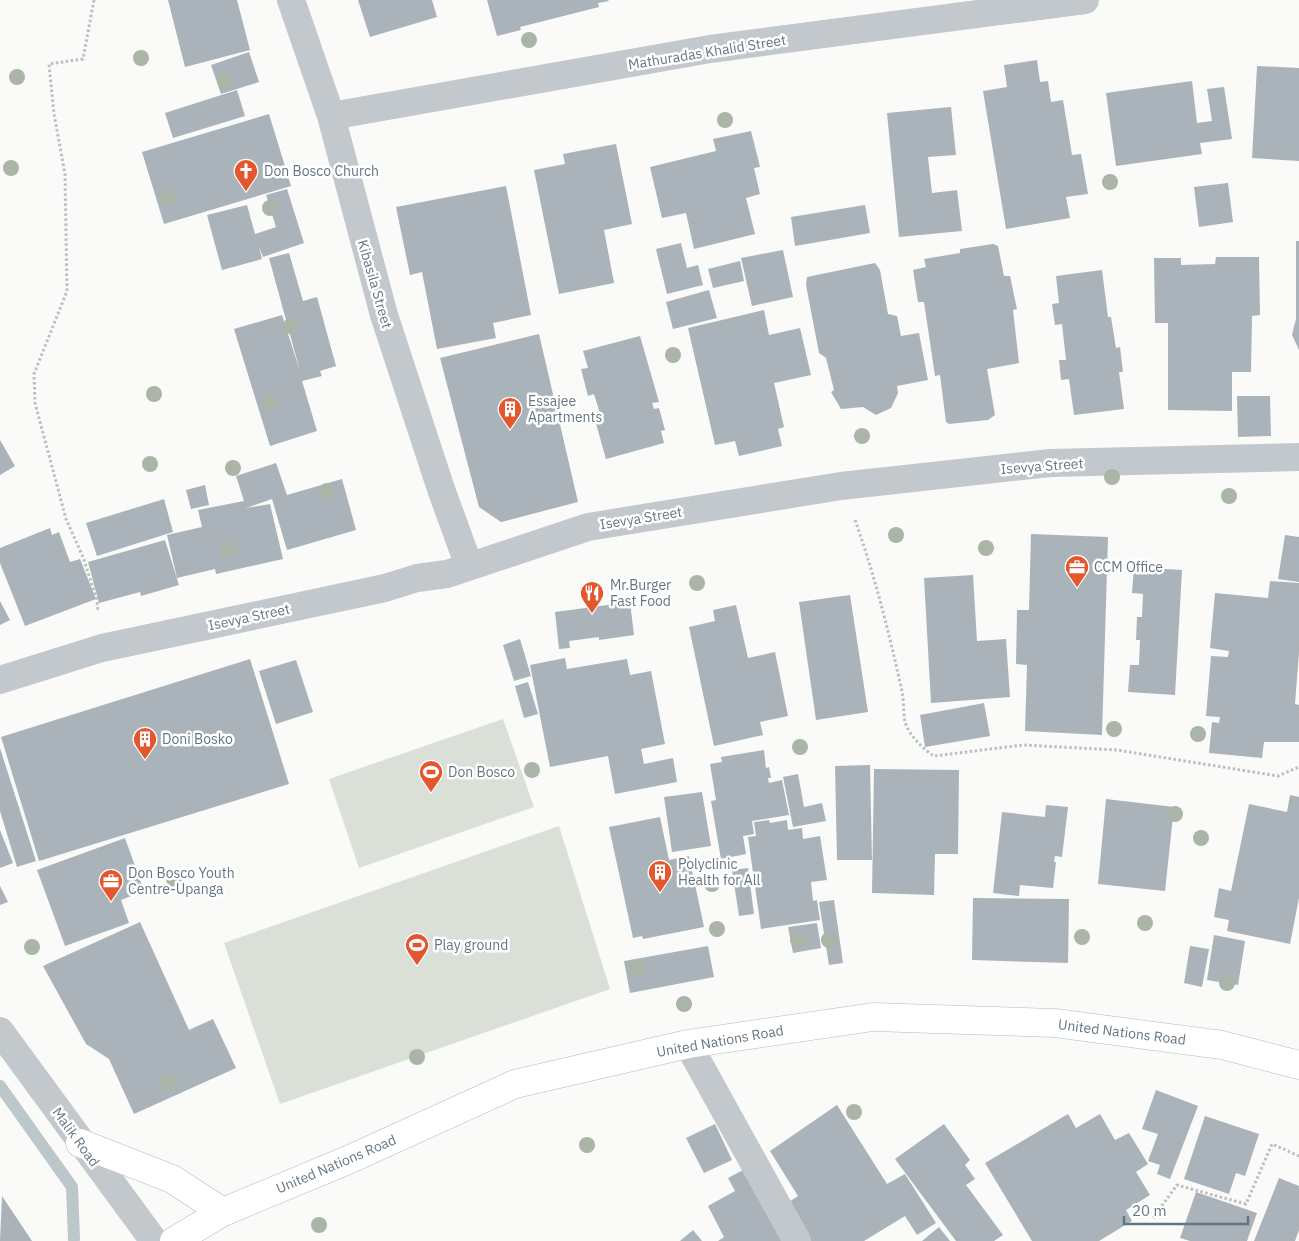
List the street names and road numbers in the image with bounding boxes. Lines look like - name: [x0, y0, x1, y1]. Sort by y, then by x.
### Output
- street label: Mathuradas Khalid Street: [627, 31, 787, 73]
- street label: Kibasila Street: [354, 238, 396, 330]
- street label: Isevya Street: [1000, 454, 1084, 478]
- street label: Isevya Street: [599, 503, 683, 533]
- street label: Isevya Street: [207, 600, 291, 634]
- street label: United Nations Road: [1057, 1015, 1187, 1049]
- street label: United Nations Road: [655, 1021, 785, 1061]
- street label: Malik Road: [48, 1104, 104, 1170]
- street label: United Nations Road: [273, 1131, 399, 1197]

